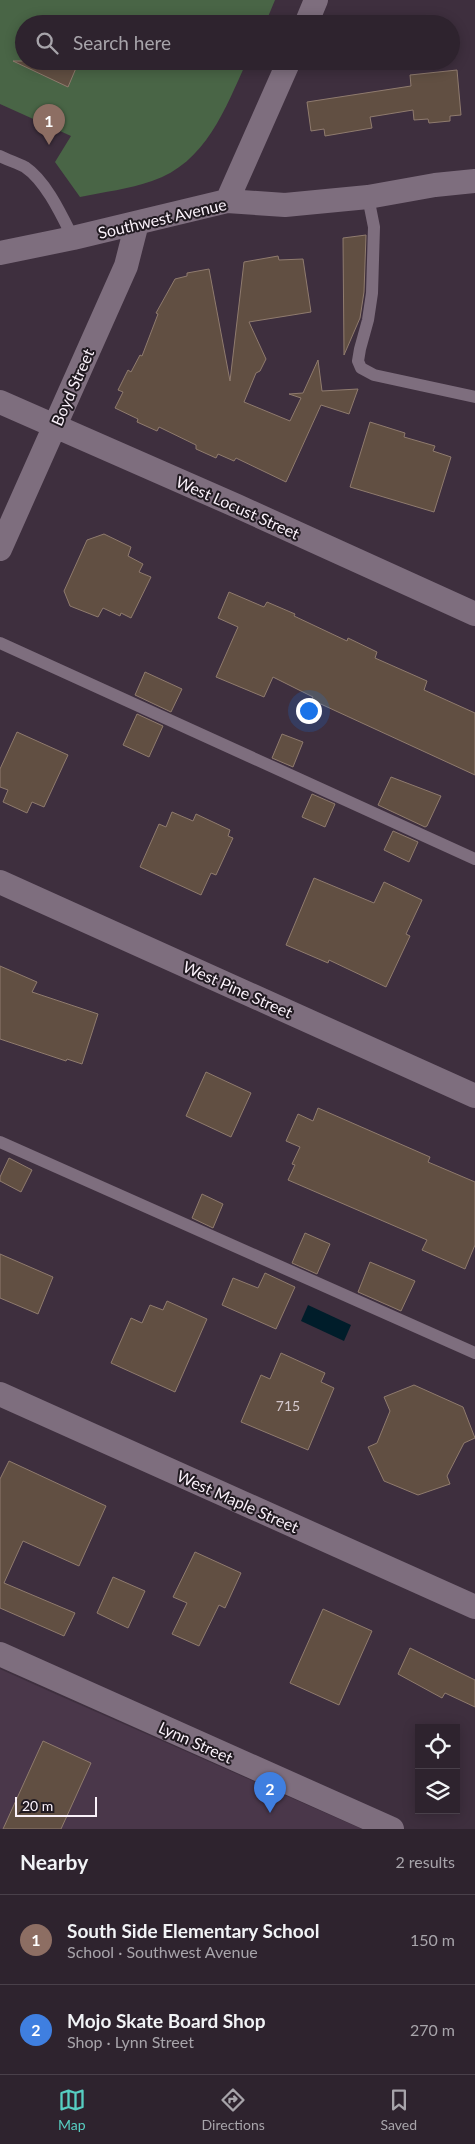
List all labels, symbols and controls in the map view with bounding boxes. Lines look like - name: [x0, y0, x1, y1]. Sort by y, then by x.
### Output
- search box: [15, 15, 460, 70]
- icon: search: [33, 29, 61, 57]
- text: Search here: [73, 31, 171, 54]
- pin: 1: [33, 104, 65, 145]
- street label: Southwest Avenue: [96, 194, 228, 242]
- street label: Boyd Street: [47, 345, 98, 428]
- street label: West Locust Street: [173, 471, 303, 543]
- your location: [296, 698, 322, 724]
- street label: West Pine Street: [180, 956, 296, 1022]
- house number: 715: [276, 1397, 300, 1414]
- street label: West Maple Street: [174, 1466, 302, 1536]
- street label: Lynn Street: [156, 1717, 236, 1767]
- map controls: [415, 1724, 460, 1814]
- button: locate: [415, 1724, 460, 1769]
- button: layers: [415, 1769, 460, 1814]
- pin: 2: [254, 1772, 286, 1813]
- scale bar: [15, 1794, 98, 1817]
- text: 20 m: [22, 1797, 53, 1814]
- text: Nearby: [20, 1849, 88, 1874]
- text: 2 results: [395, 1852, 455, 1871]
- text: South Side Elementary School: [67, 1919, 319, 1942]
- text: 1: [31, 1930, 41, 1949]
- text: 150 m: [410, 1930, 455, 1949]
- text: School · Southwest Avenue: [67, 1942, 258, 1961]
- text: Mojo Skate Board Shop: [67, 2009, 266, 2032]
- text: 2: [31, 2020, 41, 2039]
- text: 270 m: [410, 2020, 455, 2039]
- text: Shop · Lynn Street: [67, 2032, 194, 2051]
- tab: Map: [58, 2086, 86, 2133]
- tab: Directions: [202, 2086, 265, 2133]
- tab: Saved: [381, 2086, 417, 2133]

